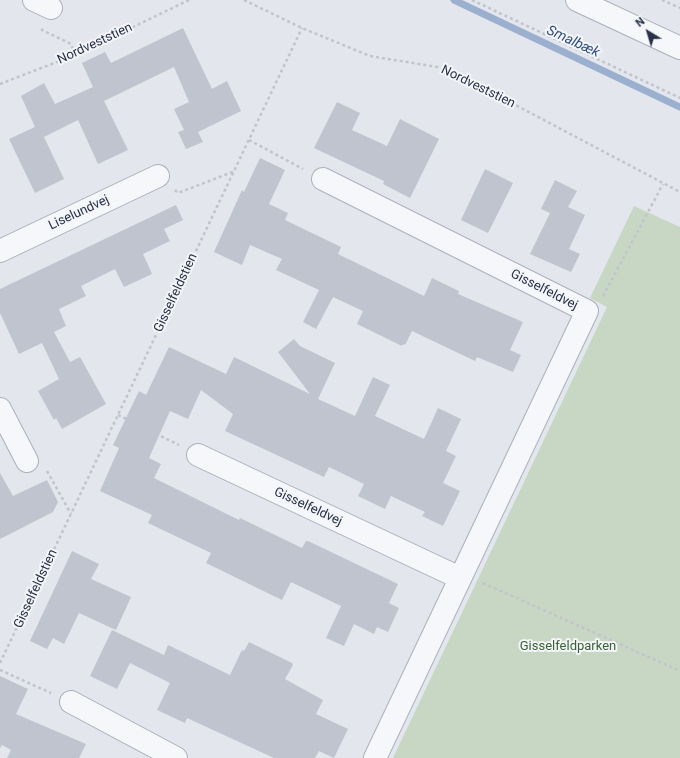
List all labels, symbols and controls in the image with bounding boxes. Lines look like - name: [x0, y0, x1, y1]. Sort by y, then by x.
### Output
- north arrow: [628, 12, 668, 52]
- text: N: [633, 15, 647, 30]
- street label: Nordveststien: [55, 20, 135, 68]
- water label: Smalbæk: [544, 22, 602, 62]
- street label: Nordveststien: [438, 62, 518, 112]
- street label: Liselundvej: [46, 192, 112, 234]
- street label: Gisselfeldstien: [151, 251, 201, 335]
- street label: Gisselfeldvej: [508, 266, 580, 314]
- street label: Gisselfeldvej: [271, 484, 345, 530]
- street label: Gisselfeldstien: [11, 547, 61, 631]
- park label: Gisselfeldparken: [520, 639, 616, 655]

